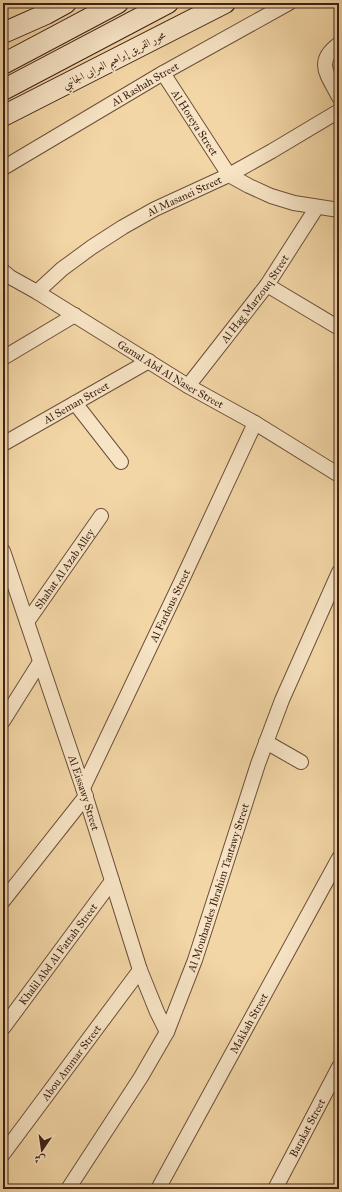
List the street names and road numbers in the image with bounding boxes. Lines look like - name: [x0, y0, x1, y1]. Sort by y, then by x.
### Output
- street label: محور الفريق إبراهيم العرابى الجانبي: [60, 28, 170, 95]
- street label: Al Rashah Street: [108, 59, 181, 109]
- street label: Al Horeya Street: [168, 86, 221, 158]
- street label: Al Masanei Street: [144, 173, 224, 219]
- street label: Al Hag Marzouq Street: [217, 252, 291, 346]
- street label: Gamal Abd Al Naser Street: [115, 337, 226, 411]
- street label: Al Seman Street: [40, 379, 111, 427]
- street label: Shahat Al Azab Alley: [32, 525, 97, 611]
- street label: Al Fardous Street: [146, 567, 193, 645]
- street label: Al Eissawy Street: [66, 752, 102, 832]
- street label: Al Mouhandes Ibrahim Tantawy Street: [184, 802, 251, 975]
- street label: Khalil Abd Al Fattah Street: [16, 901, 100, 1008]
- street label: Makkah Street: [227, 991, 270, 1056]
- street label: Abou Ammar Street: [38, 1022, 104, 1104]
- street label: Barakat Street: [286, 1096, 328, 1159]

